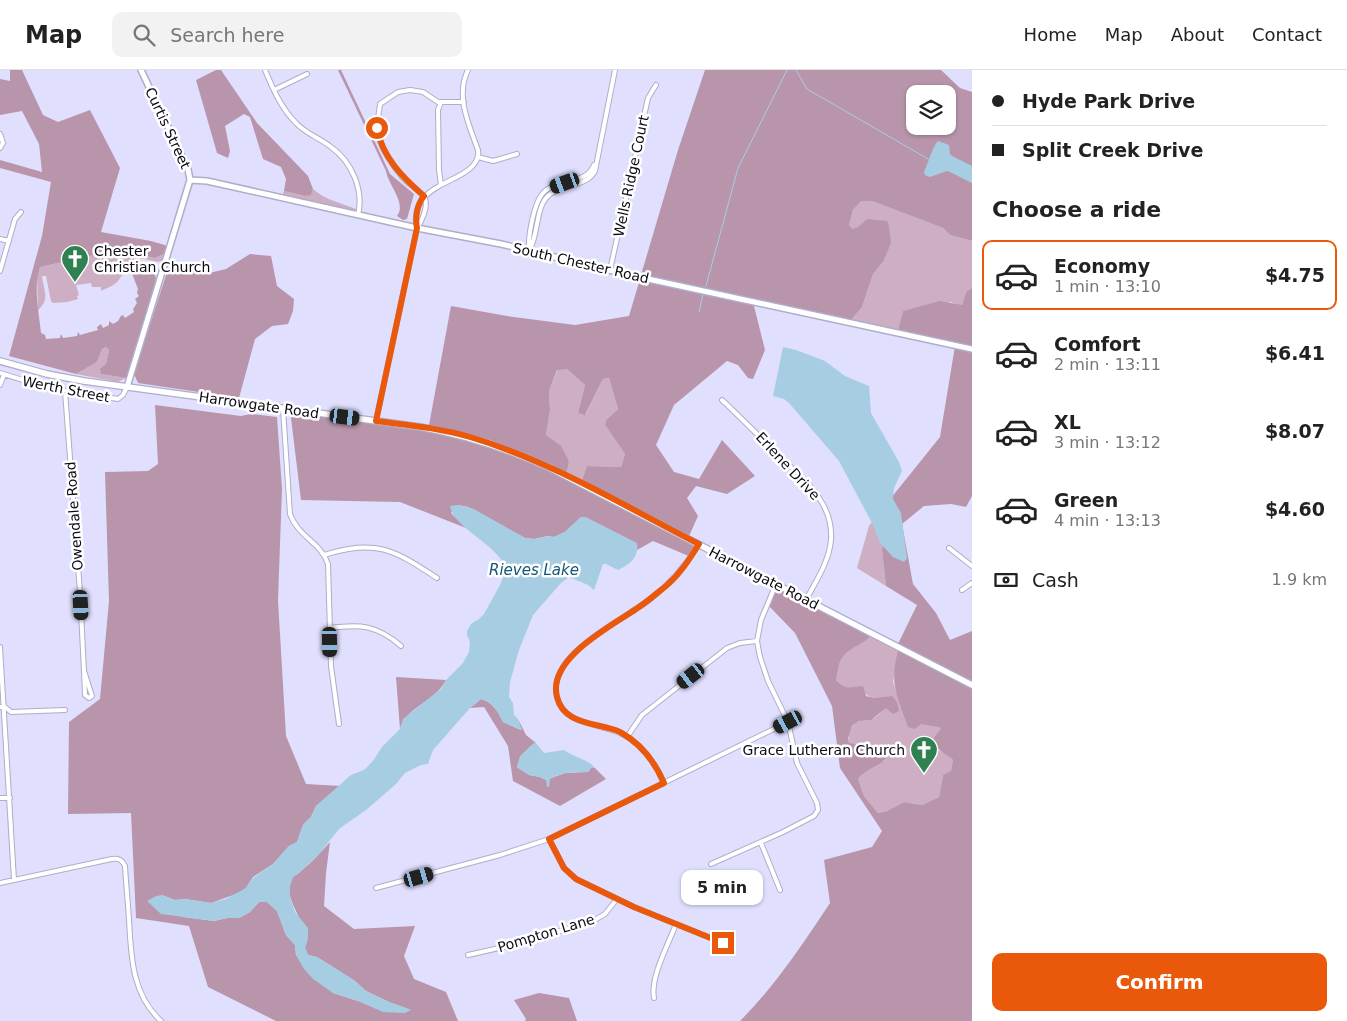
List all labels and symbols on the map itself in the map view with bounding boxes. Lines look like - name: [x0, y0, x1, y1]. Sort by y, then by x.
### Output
- street label: Curtis Street: [142, 85, 194, 172]
- street label: Wells Ridge Court: [610, 113, 652, 238]
- route start: [366, 117, 388, 139]
- car: [548, 171, 581, 195]
- street label: South Chester Road: [511, 240, 651, 286]
- place label: Chester Christian Church: [94, 243, 210, 275]
- church icon: Chester Christian Church: [60, 244, 90, 283]
- street label: Werth Street: [21, 373, 112, 405]
- street label: Harrowgate Road: [198, 389, 320, 421]
- car: [329, 408, 360, 426]
- street label: Erlene Drive: [753, 429, 823, 503]
- street label: Owendale Road: [62, 461, 86, 571]
- street label: Harrowgate Road: [706, 543, 822, 613]
- water label: Rieves Lake: [489, 561, 579, 579]
- car: [72, 590, 89, 620]
- car: [322, 627, 337, 657]
- car: [674, 661, 707, 691]
- car: [771, 708, 804, 736]
- church icon: Grace Lutheran Church: [909, 735, 939, 774]
- place label: Grace Lutheran Church: [742, 742, 905, 758]
- car: [402, 866, 435, 888]
- callout: 5 min: [682, 870, 764, 906]
- street label: Pompton Lane: [496, 911, 596, 955]
- route end: [712, 932, 734, 954]

